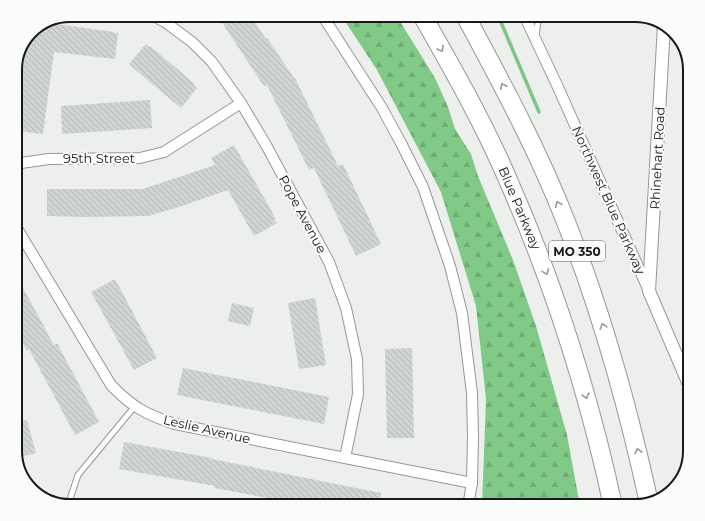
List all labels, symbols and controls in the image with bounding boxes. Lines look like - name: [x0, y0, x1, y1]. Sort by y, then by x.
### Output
- one-way arrow: [437, 45, 444, 52]
- one-way arrow: [500, 83, 508, 91]
- street label: Rhinehart Road: [646, 106, 668, 210]
- street label: Northwest Blue Parkway: [569, 123, 649, 277]
- street label: 95th Street: [63, 150, 135, 166]
- street label: Blue Parkway: [495, 164, 545, 253]
- street label: Pope Avenue: [276, 172, 330, 256]
- one-way arrow: [555, 201, 563, 208]
- road number: MO 350: [549, 241, 605, 261]
- one-way arrow: [541, 269, 550, 276]
- one-way arrow: [599, 323, 608, 330]
- one-way arrow: [582, 393, 590, 399]
- street label: Leslie Avenue: [162, 411, 252, 447]
- one-way arrow: [634, 448, 642, 454]

